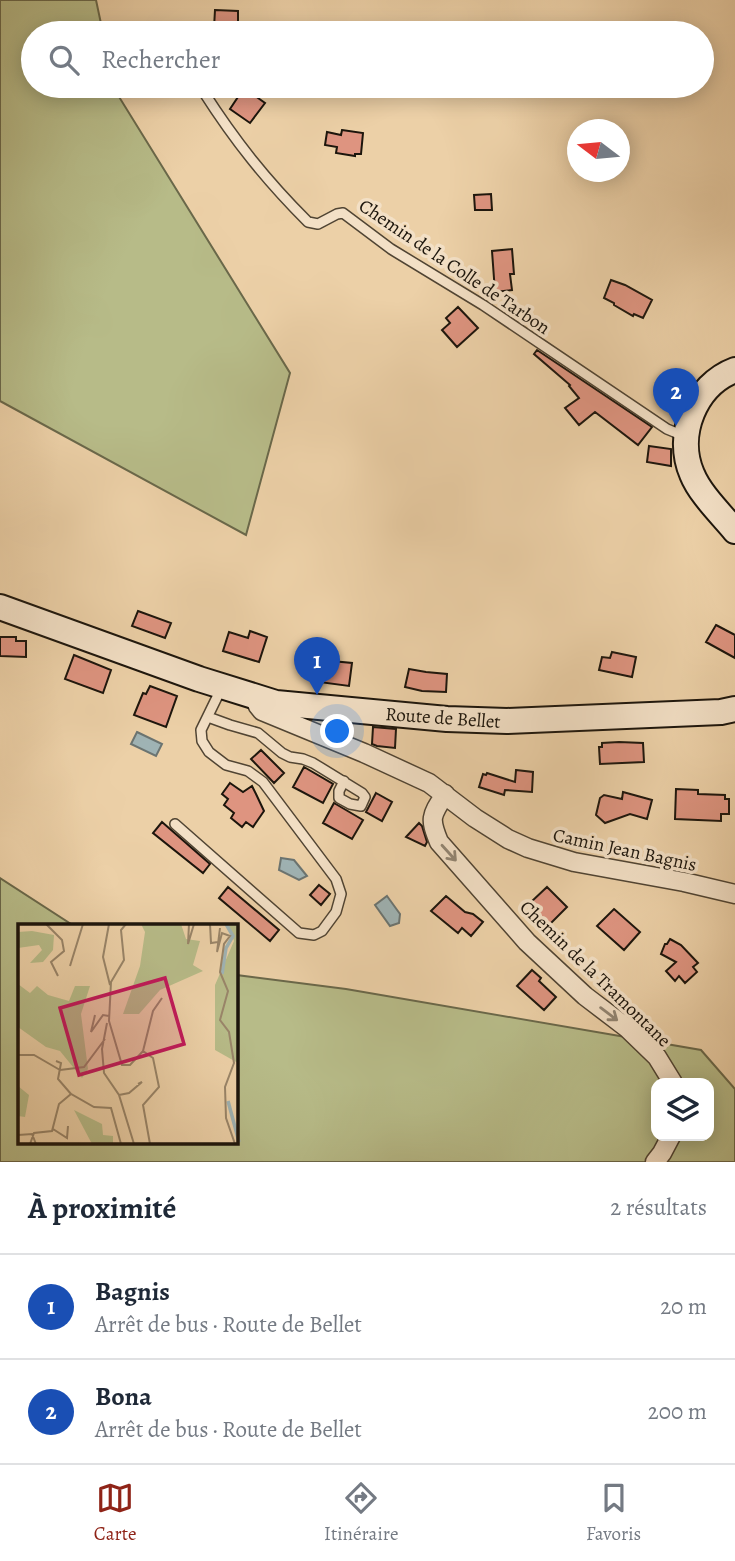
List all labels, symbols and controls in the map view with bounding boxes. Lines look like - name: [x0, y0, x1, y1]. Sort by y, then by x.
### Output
- search box: [21, 21, 714, 98]
- icon: search: [45, 41, 83, 79]
- text: Rechercher: [101, 42, 221, 77]
- north arrow: [567, 119, 630, 182]
- street label: Chemin de la Colle de Tarbon: [354, 193, 555, 341]
- pin: 2: [653, 368, 699, 426]
- pin: 1: [294, 637, 340, 695]
- street label: Route de Bellet: [384, 701, 501, 735]
- your location: [320, 714, 354, 748]
- street label: Camin Jean Bagnis: [551, 822, 699, 878]
- one-way arrow: [441, 844, 457, 862]
- street label: Chemin de la Tramontane: [514, 895, 677, 1053]
- inset map: [18, 924, 238, 1144]
- one-way arrow: [599, 1007, 618, 1021]
- map controls: [651, 1078, 714, 1141]
- button: layers: [651, 1078, 714, 1141]
- text: À proximité: [28, 1188, 176, 1228]
- text: 2 résultats: [610, 1192, 707, 1223]
- text: Bagnis: [95, 1274, 170, 1309]
- text: 1: [47, 1291, 55, 1322]
- text: 20 m: [660, 1291, 707, 1322]
- text: Arrêt de bus · Route de Bellet: [95, 1309, 362, 1340]
- text: Bona: [95, 1379, 152, 1414]
- text: 2: [45, 1396, 57, 1427]
- text: 200 m: [648, 1396, 707, 1427]
- text: Arrêt de bus · Route de Bellet: [95, 1414, 362, 1445]
- tab: Carte: [94, 1479, 137, 1547]
- tab: Itinéraire: [324, 1479, 398, 1547]
- tab: Favoris: [586, 1479, 641, 1547]

